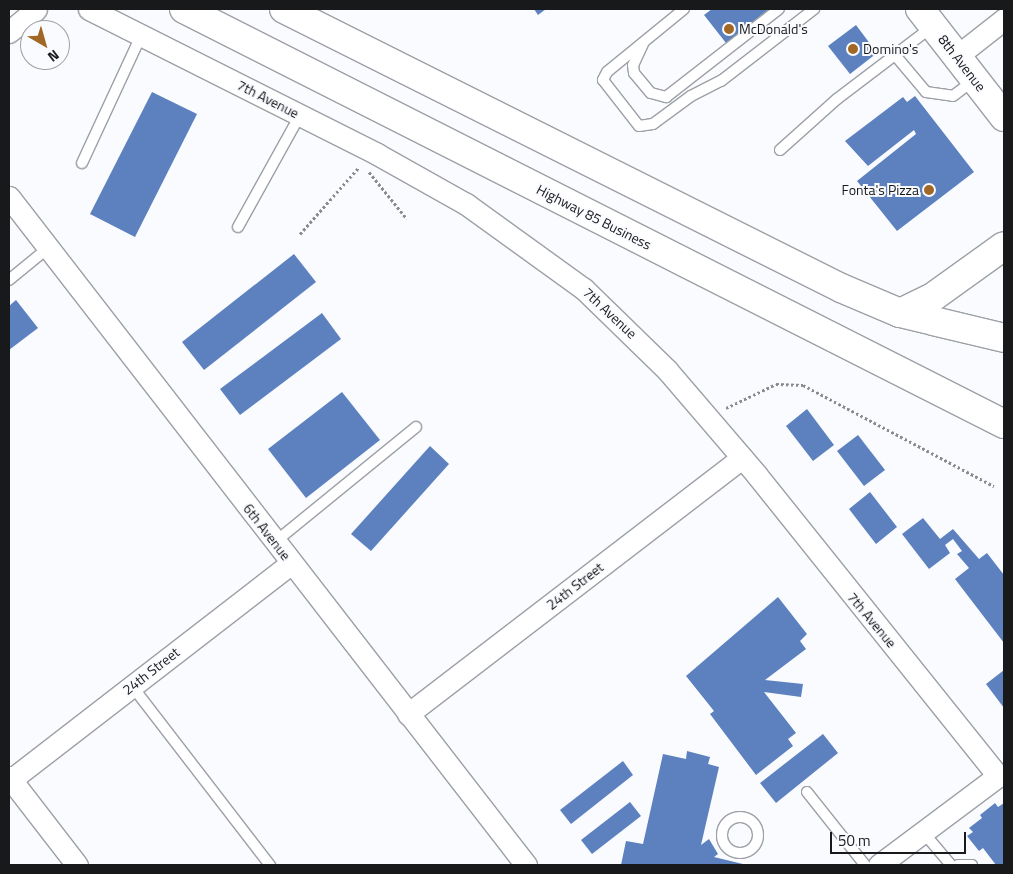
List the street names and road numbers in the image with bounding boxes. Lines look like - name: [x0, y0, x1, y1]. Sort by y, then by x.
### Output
- street label: 8th Avenue: [935, 31, 989, 95]
- street label: 7th Avenue: [234, 76, 302, 122]
- street label: Highway 85 Business: [534, 181, 654, 253]
- street label: 7th Avenue: [580, 284, 640, 342]
- street label: 6th Avenue: [240, 500, 294, 564]
- street label: 24th Street: [543, 559, 607, 613]
- street label: 7th Avenue: [844, 589, 900, 651]
- street label: 24th Street: [119, 644, 183, 698]

